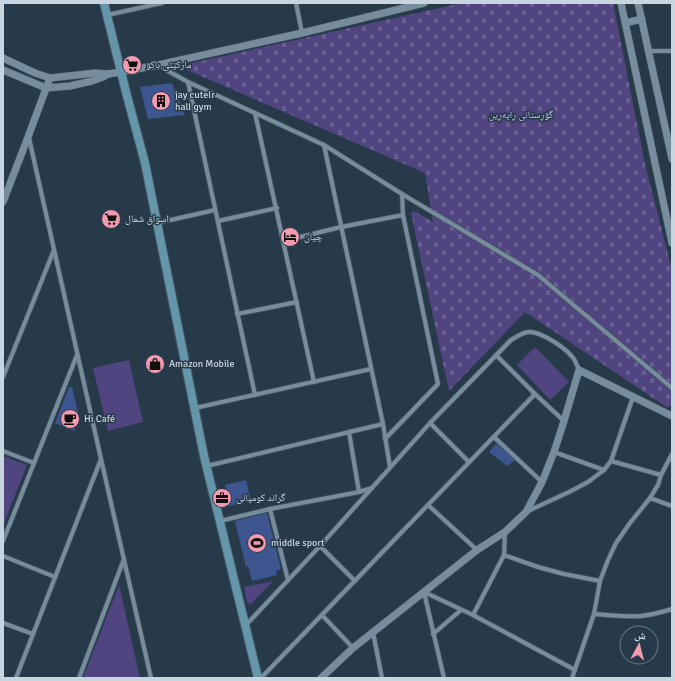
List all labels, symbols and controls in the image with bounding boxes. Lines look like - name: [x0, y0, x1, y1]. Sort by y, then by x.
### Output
- supermarket icon: مارکێتی باکۆ: [121, 54, 143, 76]
- place label: مارکێتی باکۆ: [146, 59, 192, 71]
- place label: jay cutelr hall gym: [175, 89, 215, 113]
- building icon: jay cutelr hall gym: [150, 90, 172, 112]
- park label: گۆڕستانی ڕاپەڕین: [489, 109, 554, 122]
- supermarket icon: اسواق شمال: [100, 208, 122, 230]
- place label: اسواق شمال: [125, 213, 169, 225]
- hotel icon: چيان: [279, 226, 301, 248]
- place label: چيان: [304, 231, 323, 243]
- shop icon: Amazon Mobile: [144, 353, 166, 375]
- place label: Amazon Mobile: [169, 358, 234, 370]
- cafe icon: Hi Café: [59, 408, 81, 430]
- place label: Hi Café: [84, 413, 115, 425]
- office icon: گراند كومپانى: [211, 487, 233, 509]
- place label: گراند كومپانى: [236, 492, 286, 504]
- sports icon: middle sport: [246, 532, 268, 554]
- place label: middle sport: [271, 537, 325, 549]
- north arrow: [619, 625, 659, 665]
- text: ش: [633, 628, 647, 644]

